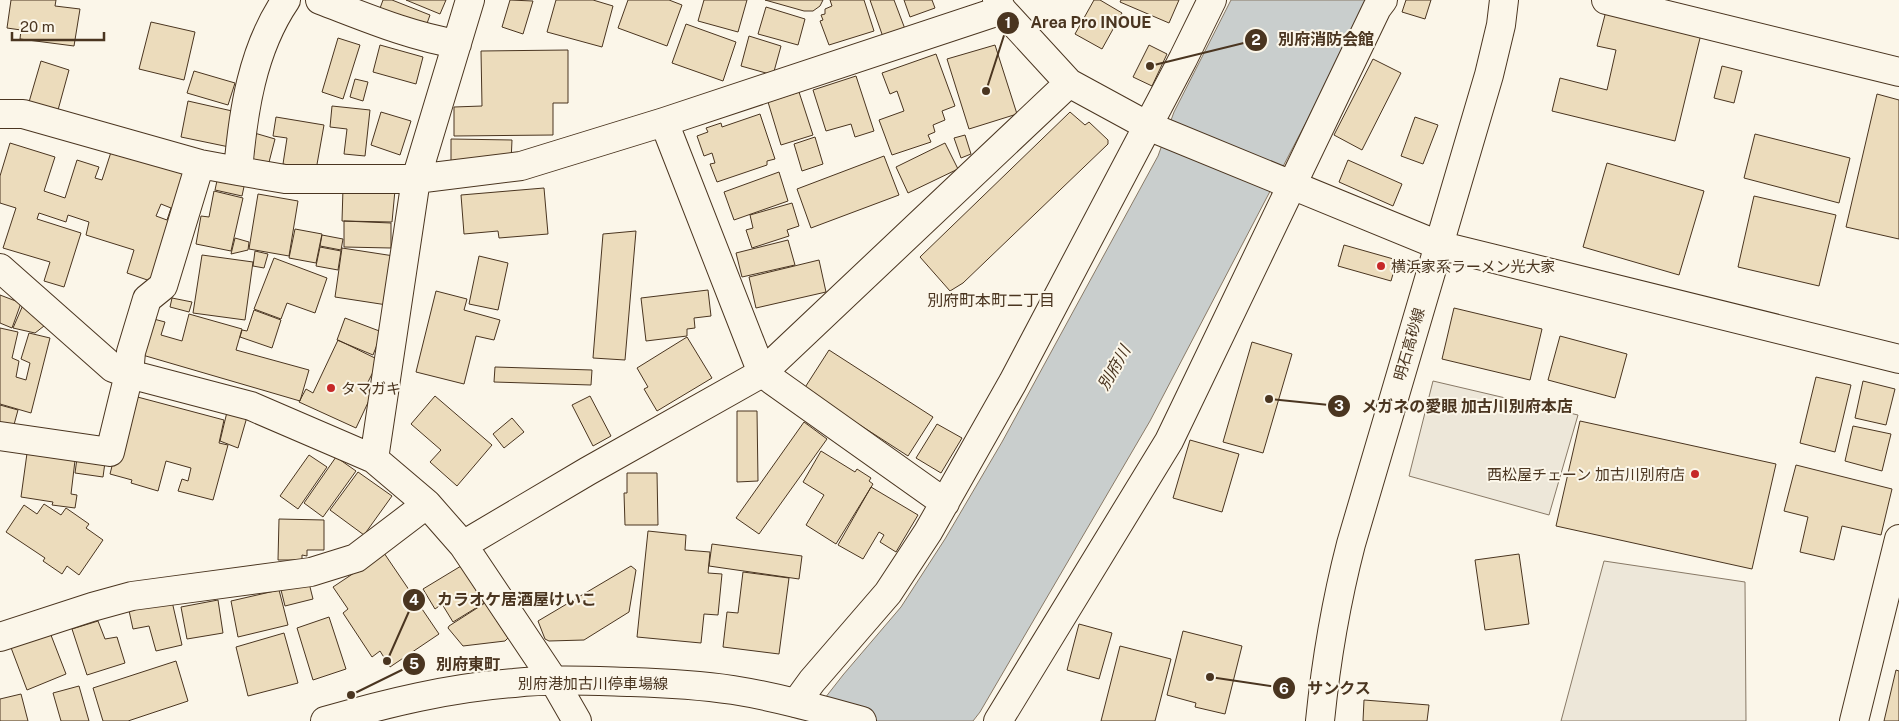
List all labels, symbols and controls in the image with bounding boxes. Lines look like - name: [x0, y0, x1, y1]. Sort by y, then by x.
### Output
- callout: Area Pro INOUE: [995, 7, 1161, 38]
- scale bar: [12, 10, 105, 42]
- text: Area Pro INOUE: [1031, 13, 1152, 32]
- text: 1: [1005, 14, 1011, 31]
- text: 20 m: [20, 18, 55, 35]
- callout: 別府消防会館: [1243, 24, 1384, 55]
- text: 別府消防会館: [1278, 30, 1374, 49]
- text: 2: [1251, 31, 1261, 48]
- place label: 横浜家系ラーメン光大家: [1391, 258, 1555, 275]
- marker: 横浜家系ラーメン光大家: [1375, 260, 1387, 272]
- district label: 別府町本町二丁目: [927, 291, 1055, 310]
- street label: 明石高砂線: [1390, 306, 1428, 382]
- water label: 別府川: [1094, 341, 1135, 394]
- place label: タマガキ: [341, 380, 401, 397]
- marker: タマガキ: [325, 382, 337, 394]
- callout: メガネの愛眼 加古川別府本店: [1326, 390, 1583, 421]
- text: 3: [1334, 397, 1344, 414]
- text: メガネの愛眼 加古川別府本店: [1361, 397, 1573, 416]
- place label: 西松屋チェーン 加古川別府店: [1487, 466, 1685, 483]
- marker: 西松屋チェーン 加古川別府店: [1689, 468, 1701, 480]
- callout: カラオケ居酒屋けいこ: [402, 584, 607, 615]
- text: カラオケ居酒屋けいこ: [437, 590, 597, 609]
- text: 4: [409, 591, 419, 608]
- callout: 別府東町: [401, 649, 510, 680]
- text: 5: [409, 655, 419, 672]
- text: 別府東町: [436, 655, 500, 674]
- callout: サンクス: [1272, 673, 1381, 704]
- street label: 別府港加古川停車場線: [518, 675, 668, 692]
- text: サンクス: [1307, 679, 1371, 698]
- text: 6: [1279, 680, 1289, 697]

